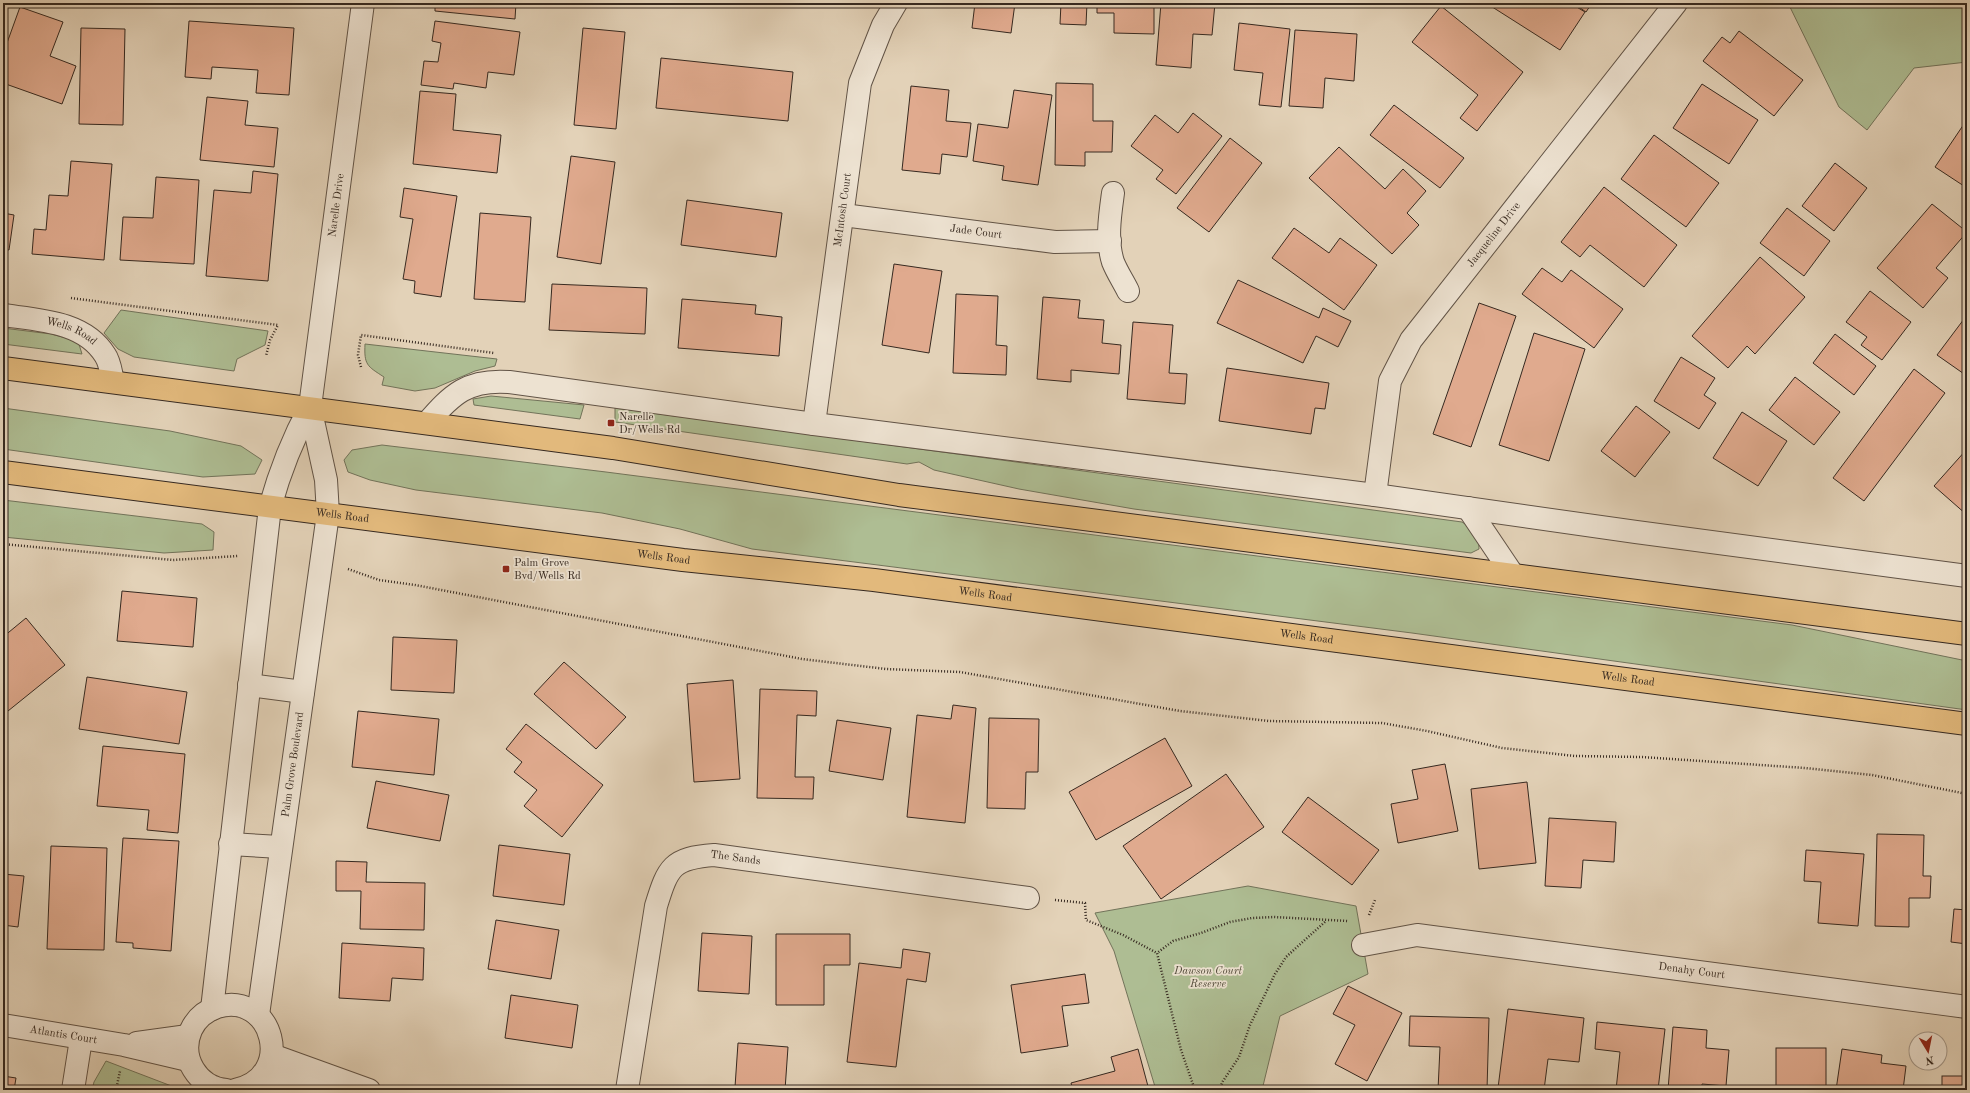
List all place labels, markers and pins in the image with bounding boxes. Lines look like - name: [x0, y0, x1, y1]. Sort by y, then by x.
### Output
- place label: Narelle Dr/Wells Rd: [619, 412, 680, 436]
- marker: Narelle Dr/Wells Rd: [606, 418, 616, 428]
- place label: Palm Grove Bvd/Wells Rd: [514, 558, 581, 582]
- marker: Palm Grove Bvd/Wells Rd: [501, 564, 511, 574]

